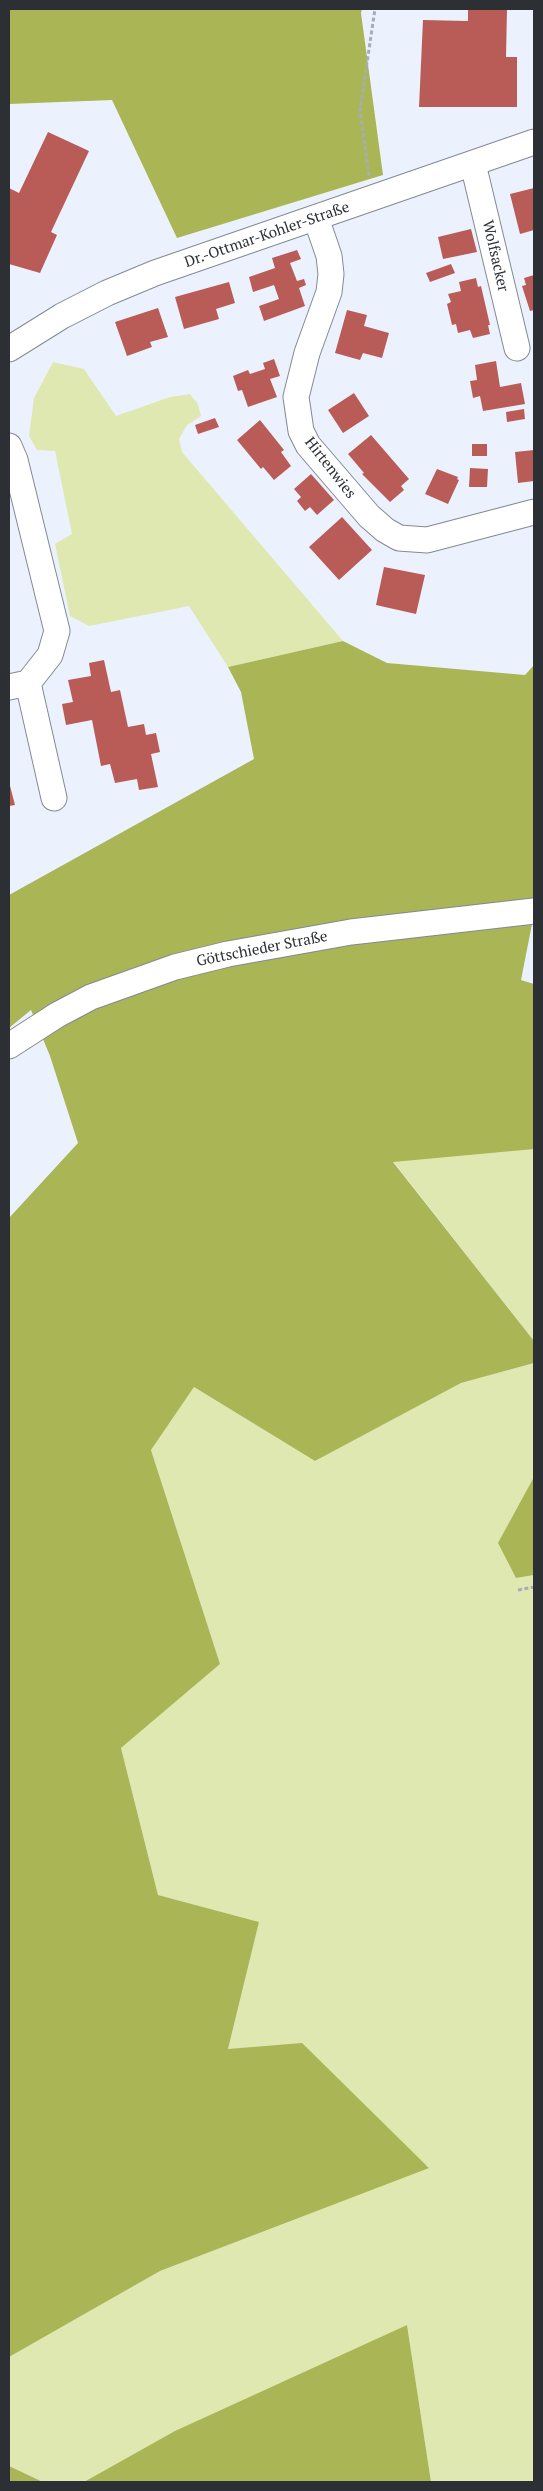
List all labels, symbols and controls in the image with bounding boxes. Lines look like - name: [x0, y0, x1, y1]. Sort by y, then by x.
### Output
- street label: Dr.-Ottmar-Kohler-Straße: [182, 198, 352, 272]
- street label: Wolfsacker: [478, 218, 512, 294]
- street label: Hirtenwies: [301, 434, 359, 502]
- street label: Göttschieder Straße: [195, 927, 329, 971]

